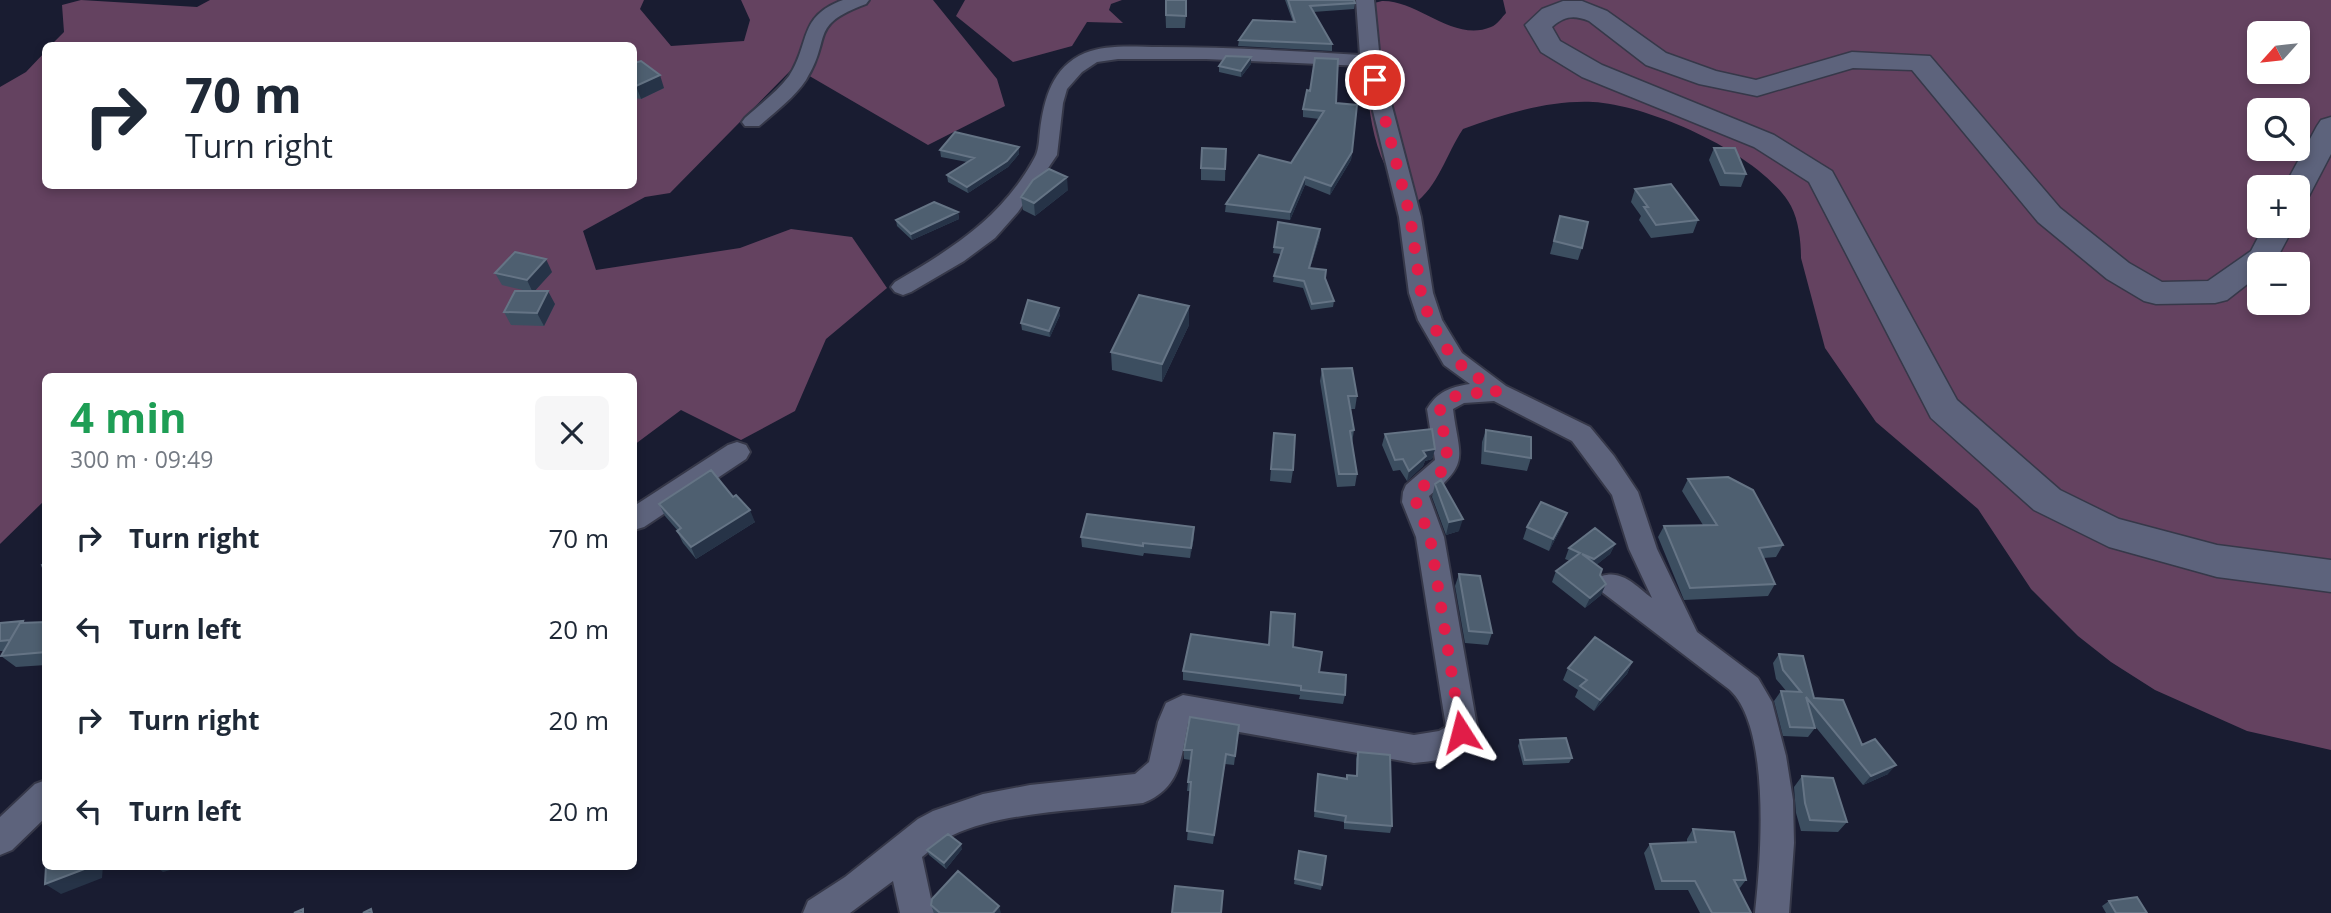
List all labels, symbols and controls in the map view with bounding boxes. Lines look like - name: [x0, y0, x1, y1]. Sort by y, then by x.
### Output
- north arrow: [2247, 21, 2310, 84]
- map controls: [2247, 21, 2310, 315]
- pin: [1345, 50, 1405, 110]
- text: 70 m: [185, 61, 302, 127]
- icon: arrive: [1356, 61, 1394, 99]
- icon: right: [70, 70, 161, 161]
- button: search: [2247, 98, 2310, 161]
- text: Turn right: [185, 124, 333, 167]
- button: +: [2247, 175, 2310, 238]
- button: −: [2247, 252, 2310, 315]
- text: 4 min: [70, 388, 187, 445]
- button: close: [535, 396, 609, 470]
- text: 300 m · 09:49: [70, 443, 213, 475]
- icon: right: [70, 519, 108, 557]
- text: Turn right: [129, 520, 260, 556]
- text: 70 m: [548, 520, 609, 556]
- icon: left: [70, 610, 108, 648]
- text: Turn left: [129, 611, 241, 647]
- text: 20 m: [548, 611, 609, 647]
- position arrow: [1424, 695, 1498, 769]
- icon: right: [70, 701, 108, 739]
- text: Turn right: [129, 702, 260, 738]
- text: 20 m: [548, 702, 609, 738]
- icon: left: [70, 792, 108, 830]
- text: Turn left: [129, 793, 241, 829]
- text: 20 m: [548, 793, 609, 829]

